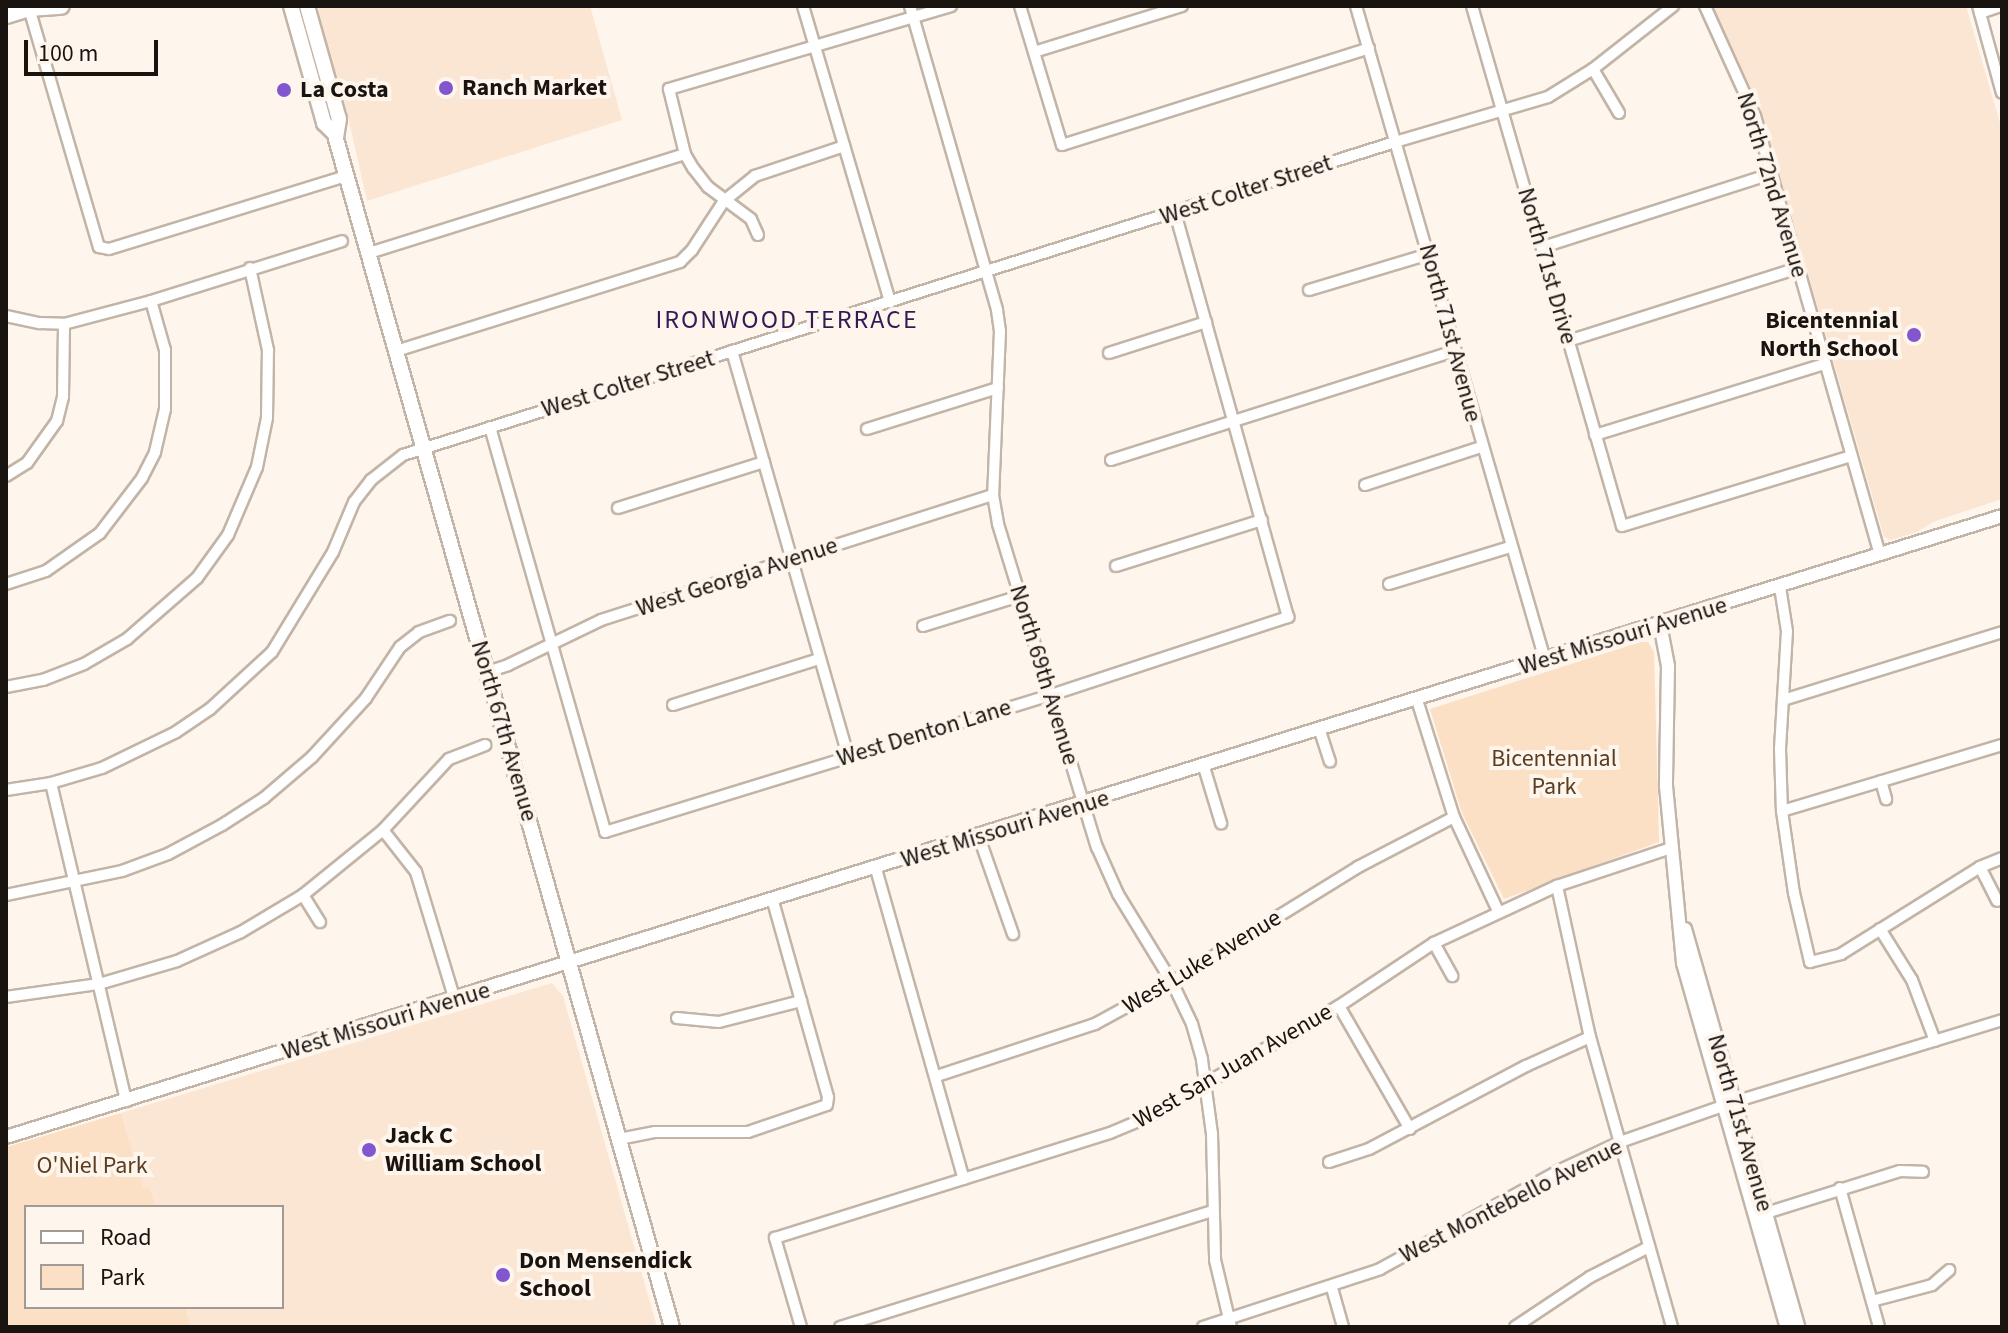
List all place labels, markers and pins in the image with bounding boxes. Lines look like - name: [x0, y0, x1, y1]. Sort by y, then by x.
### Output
- place label: Ranch Market: [462, 74, 607, 102]
- place label: La Costa: [300, 76, 389, 104]
- marker: Ranch Market: [437, 79, 455, 97]
- marker: La Costa: [275, 81, 293, 99]
- place label: Bicentennial North School: [1760, 307, 1898, 363]
- marker: Bicentennial North School: [1905, 326, 1923, 344]
- place label: Jack C William School: [385, 1122, 541, 1178]
- marker: Jack C William School: [360, 1141, 378, 1159]
- place label: Don Mensendick School: [519, 1247, 692, 1303]
- marker: Don Mensendick School: [494, 1266, 512, 1284]

